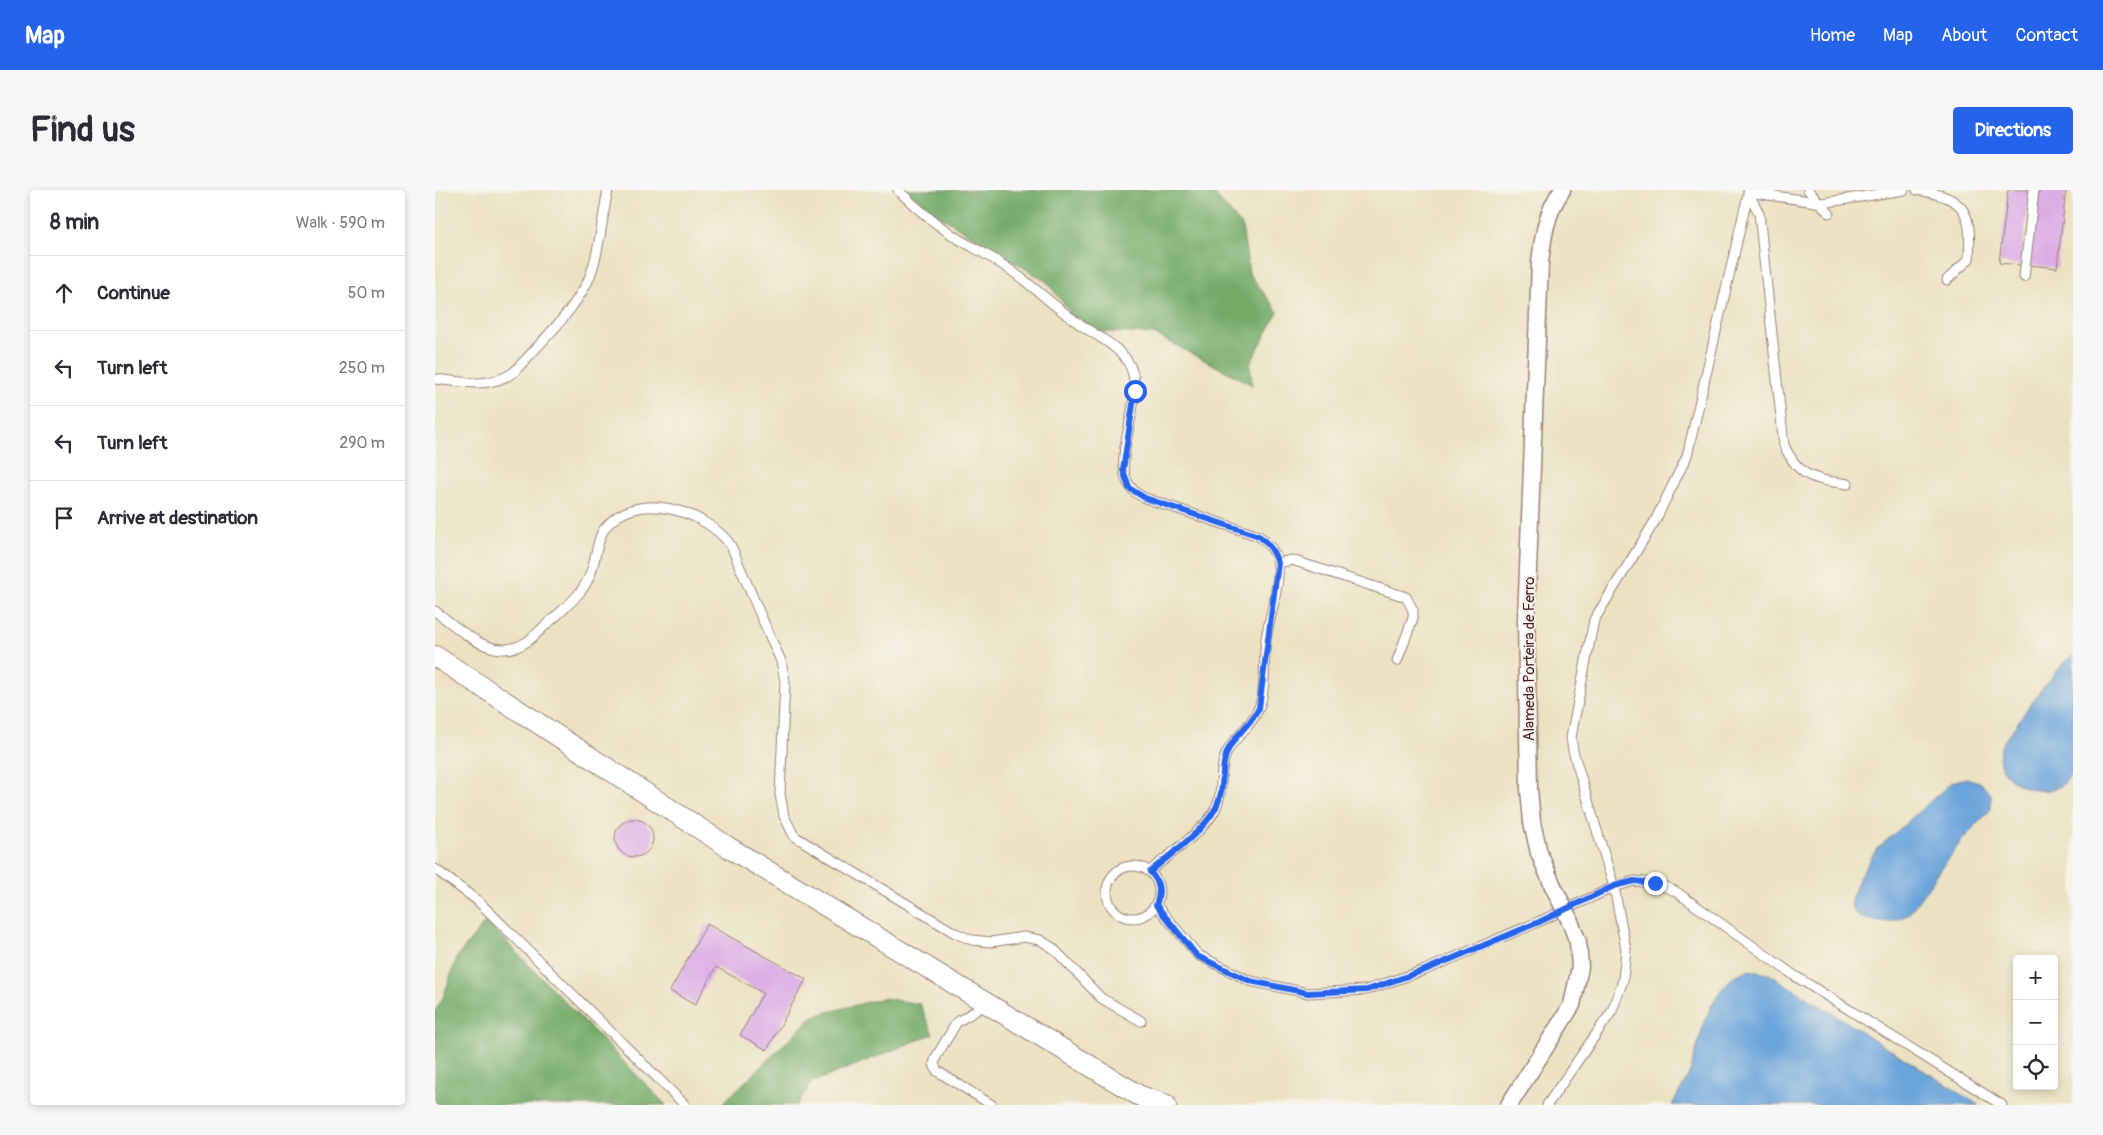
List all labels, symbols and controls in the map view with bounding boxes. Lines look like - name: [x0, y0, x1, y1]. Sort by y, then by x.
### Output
- text: Map: [25, 21, 65, 50]
- text: Home: [1810, 24, 1855, 47]
- text: Map: [1883, 24, 1913, 47]
- text: About: [1941, 24, 1987, 47]
- text: Contact: [2015, 24, 2078, 47]
- button: Directions: [1953, 107, 2073, 154]
- text: Find us: [30, 108, 135, 152]
- text: 8 min: [50, 209, 99, 236]
- text: Walk · 590 m: [296, 213, 385, 233]
- icon: ahead: [50, 279, 78, 307]
- text: Continue: [97, 281, 170, 305]
- text: 50 m: [348, 283, 385, 303]
- icon: left: [50, 354, 78, 382]
- text: Turn left: [97, 356, 167, 380]
- text: 250 m: [339, 358, 385, 378]
- route start: [1124, 380, 1147, 403]
- icon: left: [50, 429, 78, 457]
- text: Turn left: [97, 431, 167, 455]
- text: 290 m: [339, 433, 385, 453]
- icon: arrive: [50, 504, 78, 532]
- text: Arrive at destination: [97, 506, 258, 530]
- street label: Alameda Porteira de Ferro: [1520, 577, 1539, 741]
- route end: [1644, 872, 1667, 895]
- map controls: [2013, 955, 2058, 1090]
- button: +: [2013, 955, 2058, 1000]
- button: −: [2013, 1000, 2058, 1045]
- button: locate: [2013, 1045, 2058, 1090]

